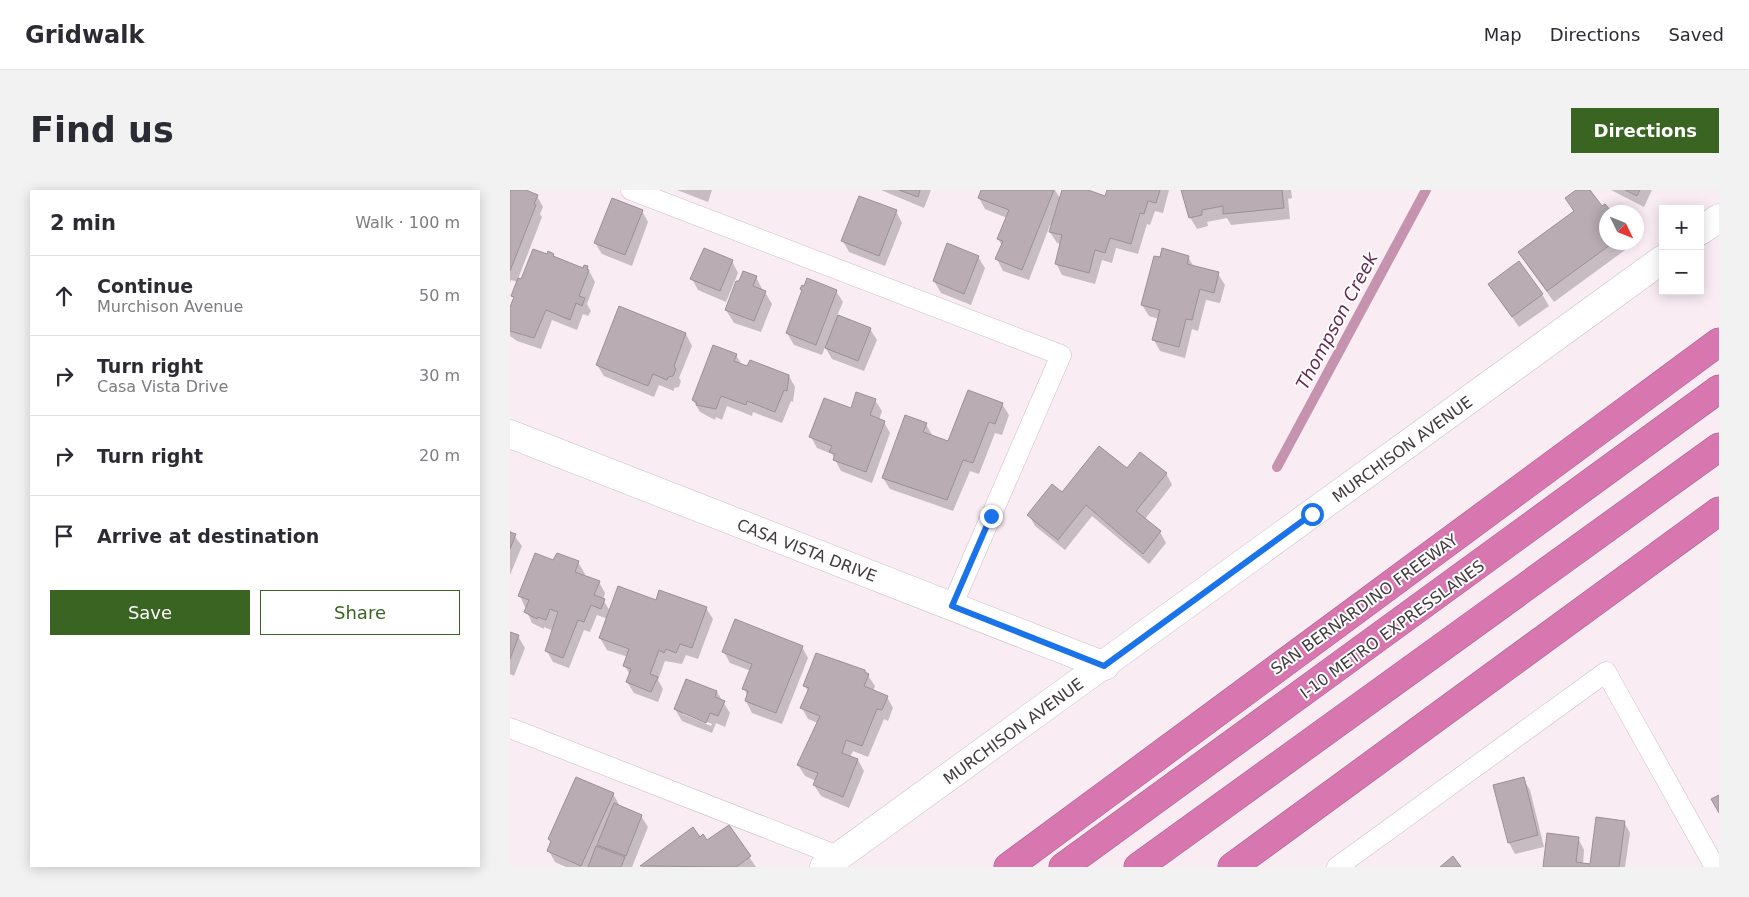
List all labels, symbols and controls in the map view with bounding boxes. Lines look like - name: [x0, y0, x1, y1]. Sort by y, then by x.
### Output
- text: Gridwalk: [25, 21, 145, 49]
- text: Map: [1484, 24, 1522, 45]
- text: Directions: [1550, 24, 1640, 45]
- text: Saved: [1668, 24, 1724, 45]
- button: Directions: [1571, 108, 1719, 153]
- text: Find us: [30, 110, 174, 150]
- north arrow: [1599, 205, 1644, 250]
- map controls: [1659, 205, 1704, 295]
- button: +: [1659, 205, 1704, 250]
- text: 2 min: [50, 211, 116, 235]
- text: Walk · 100 m: [355, 213, 460, 232]
- water label: Thompson Creek: [1292, 247, 1382, 393]
- button: −: [1659, 250, 1704, 295]
- text: Continue: [97, 275, 193, 297]
- icon: ahead: [50, 282, 78, 310]
- text: 50 m: [419, 286, 460, 305]
- text: Murchison Avenue: [97, 297, 243, 316]
- text: Turn right: [97, 355, 203, 377]
- icon: right: [50, 362, 78, 390]
- text: 30 m: [419, 366, 460, 385]
- text: Casa Vista Drive: [97, 377, 228, 396]
- street label: MURCHISON AVENUE: [1329, 392, 1476, 507]
- icon: right: [50, 442, 78, 470]
- text: Turn right: [97, 445, 203, 467]
- text: 20 m: [419, 446, 460, 465]
- route start: [1301, 503, 1324, 526]
- route end: [980, 505, 1003, 528]
- street label: CASA VISTA DRIVE: [734, 515, 879, 586]
- icon: arrive: [50, 522, 78, 550]
- text: Arrive at destination: [97, 525, 319, 547]
- street label: SAN BERNARDINO FREEWAY: [1267, 530, 1462, 679]
- street label: I-10 METRO EXPRESSLANES: [1296, 556, 1488, 703]
- button: Save: [50, 590, 250, 635]
- button: Share: [260, 590, 460, 635]
- street label: MURCHISON AVENUE: [940, 674, 1087, 789]

